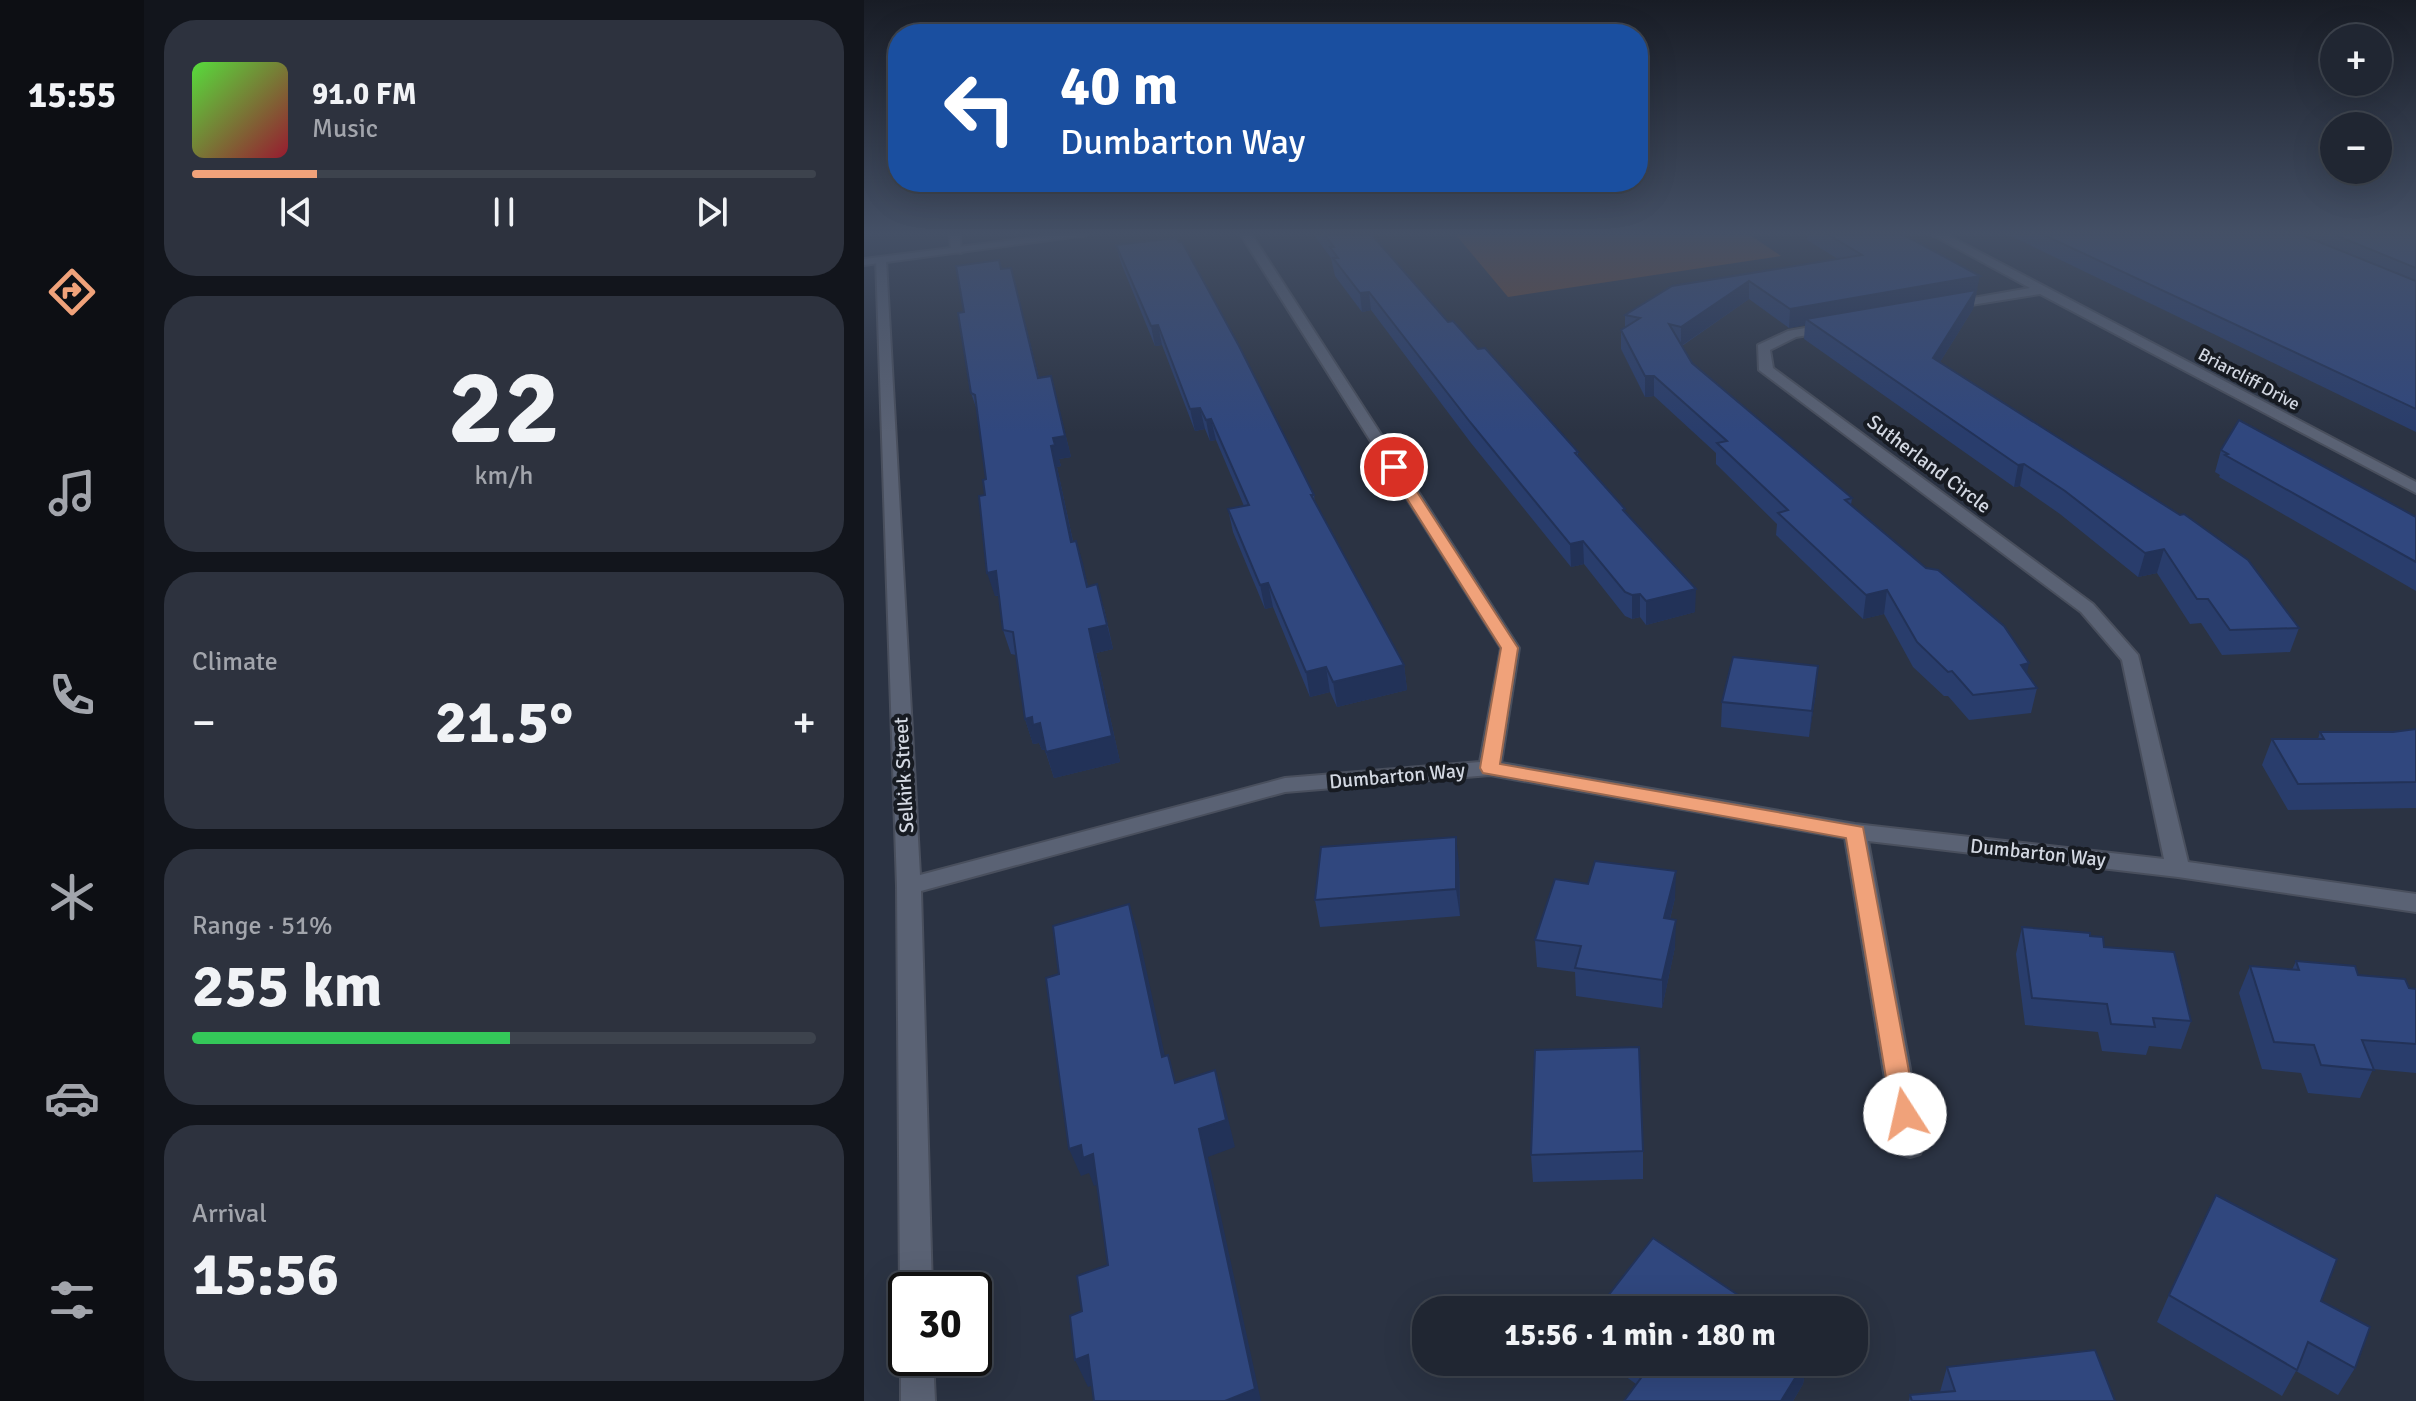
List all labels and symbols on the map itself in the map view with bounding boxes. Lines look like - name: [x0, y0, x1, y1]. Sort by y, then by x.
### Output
- street label: Briarcliff Drive: [2194, 343, 2304, 415]
- street label: Sutherland Circle: [1862, 409, 1996, 519]
- pin: [1360, 433, 1428, 501]
- street label: Selkirk Street: [888, 716, 920, 834]
- street label: Dumbarton Way: [1328, 758, 1467, 794]
- street label: Dumbarton Way: [1969, 833, 2108, 873]
- position arrow: [1863, 1072, 1947, 1156]
- speed limit sign: 30: [888, 1272, 992, 1376]

